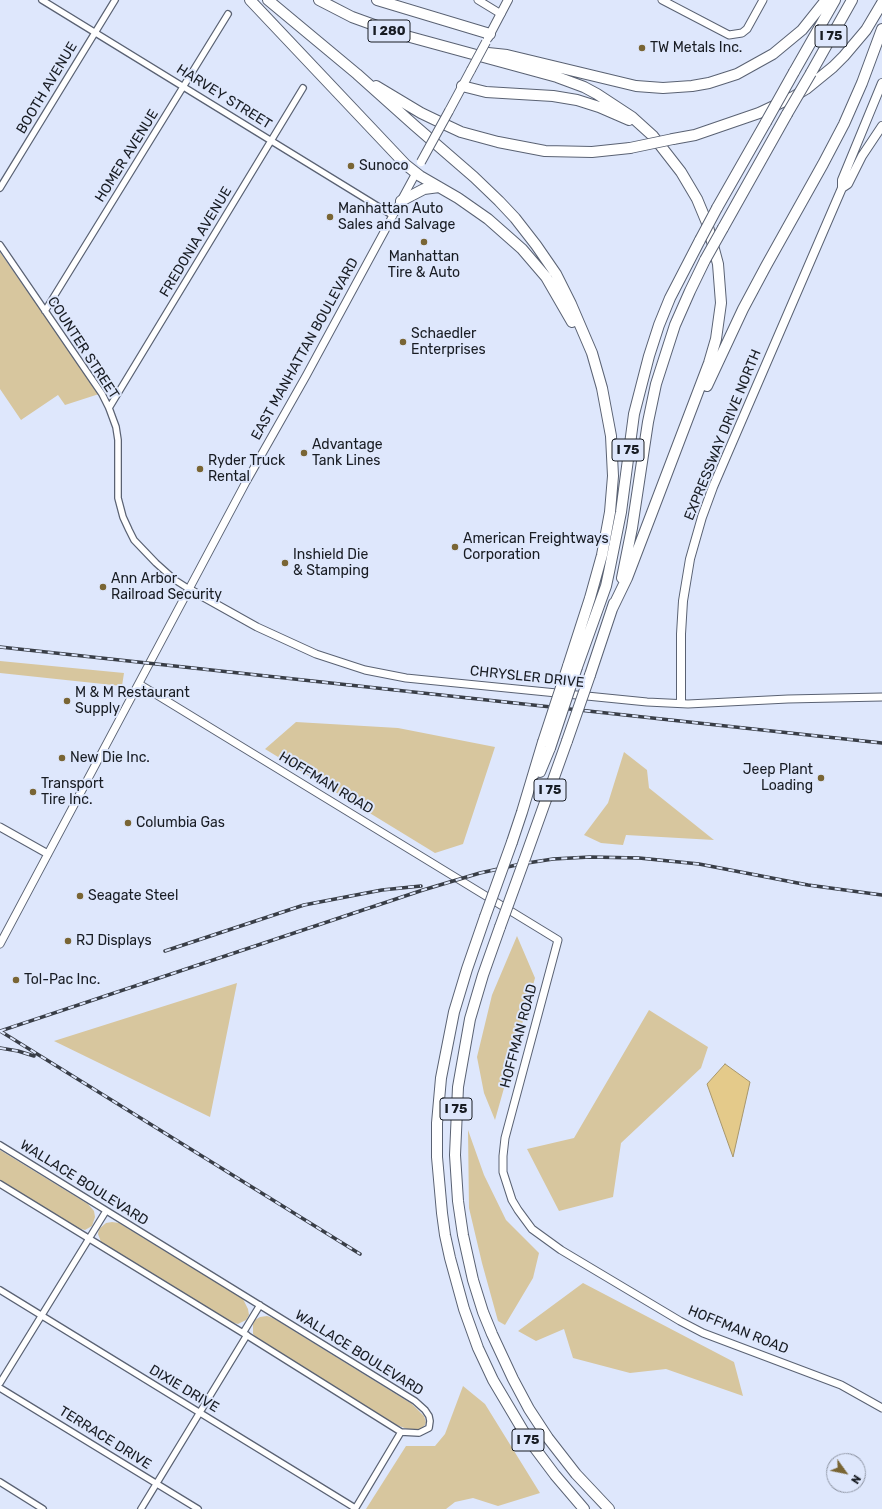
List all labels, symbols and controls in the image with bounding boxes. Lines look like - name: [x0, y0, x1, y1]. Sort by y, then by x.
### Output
- road number: I 280: [368, 20, 410, 42]
- road number: I 75: [815, 25, 847, 47]
- street label: BOOTH AVENUE: [13, 39, 81, 137]
- place label: TW Metals Inc.: [650, 40, 742, 56]
- marker: TW Metals Inc.: [637, 43, 647, 53]
- street label: HARVEY STREET: [173, 61, 275, 133]
- street label: HOMER AVENUE: [92, 107, 162, 205]
- place label: Sunoco: [359, 158, 408, 174]
- marker: Sunoco: [346, 161, 356, 171]
- street label: FREDONIA AVENUE: [156, 184, 236, 300]
- place label: Manhattan Auto Sales and Salvage: [338, 201, 455, 234]
- marker: Manhattan Auto Sales and Salvage: [325, 212, 335, 222]
- marker: Manhattan Tire & Auto: [419, 237, 429, 247]
- place label: Manhattan Tire & Auto: [388, 249, 460, 282]
- street label: EAST MANHATTAN BOULEVARD: [248, 255, 362, 443]
- street label: COUNTER STREET: [44, 294, 122, 402]
- place label: Schaedler Enterprises: [411, 326, 486, 358]
- marker: Schaedler Enterprises: [398, 337, 408, 347]
- street label: EXPRESSWAY DRIVE NORTH: [681, 347, 765, 523]
- place label: Advantage Tank Lines: [312, 437, 383, 470]
- road number: I 75: [612, 439, 644, 461]
- marker: Advantage Tank Lines: [299, 448, 309, 458]
- place label: Ryder Truck Rental: [208, 453, 285, 486]
- marker: Ryder Truck Rental: [195, 464, 205, 474]
- place label: American Freightways Corporation: [463, 531, 609, 564]
- marker: American Freightways Corporation: [450, 542, 460, 552]
- place label: Inshield Die & Stamping: [293, 547, 369, 580]
- marker: Inshield Die & Stamping: [280, 558, 290, 568]
- place label: Ann Arbor Railroad Security: [111, 571, 222, 604]
- marker: Ann Arbor Railroad Security: [98, 582, 108, 592]
- street label: CHRYSLER DRIVE: [469, 663, 585, 691]
- place label: M & M Restaurant Supply: [75, 685, 190, 718]
- marker: M & M Restaurant Supply: [62, 696, 72, 706]
- street label: HOFFMAN ROAD: [276, 748, 376, 818]
- place label: New Die Inc.: [70, 750, 150, 766]
- marker: New Die Inc.: [57, 753, 67, 763]
- place label: Jeep Plant Loading: [743, 762, 813, 794]
- marker: Jeep Plant Loading: [816, 773, 826, 783]
- place label: Transport Tire Inc.: [41, 776, 104, 808]
- road number: I 75: [534, 779, 566, 801]
- marker: Transport Tire Inc.: [28, 787, 38, 797]
- place label: Columbia Gas: [136, 815, 225, 831]
- marker: Columbia Gas: [123, 818, 133, 828]
- place label: Seagate Steel: [88, 888, 178, 904]
- marker: Seagate Steel: [75, 891, 85, 901]
- place label: RJ Displays: [76, 933, 152, 949]
- marker: RJ Displays: [63, 936, 73, 946]
- place label: Tol-Pac Inc.: [24, 972, 100, 988]
- marker: Tol-Pac Inc.: [11, 975, 21, 985]
- street label: HOFFMAN ROAD: [497, 982, 541, 1090]
- road number: I 75: [440, 1098, 472, 1120]
- street label: WALLACE BOULEVARD: [17, 1137, 151, 1229]
- street label: HOFFMAN ROAD: [685, 1302, 791, 1358]
- street label: WALLACE BOULEVARD: [292, 1307, 426, 1399]
- street label: DIXIE DRIVE: [146, 1362, 222, 1416]
- street label: TERRACE DRIVE: [56, 1403, 154, 1473]
- road number: I 75: [512, 1429, 544, 1451]
- north arrow: [826, 1453, 866, 1493]
- text: N: [848, 1472, 863, 1486]

